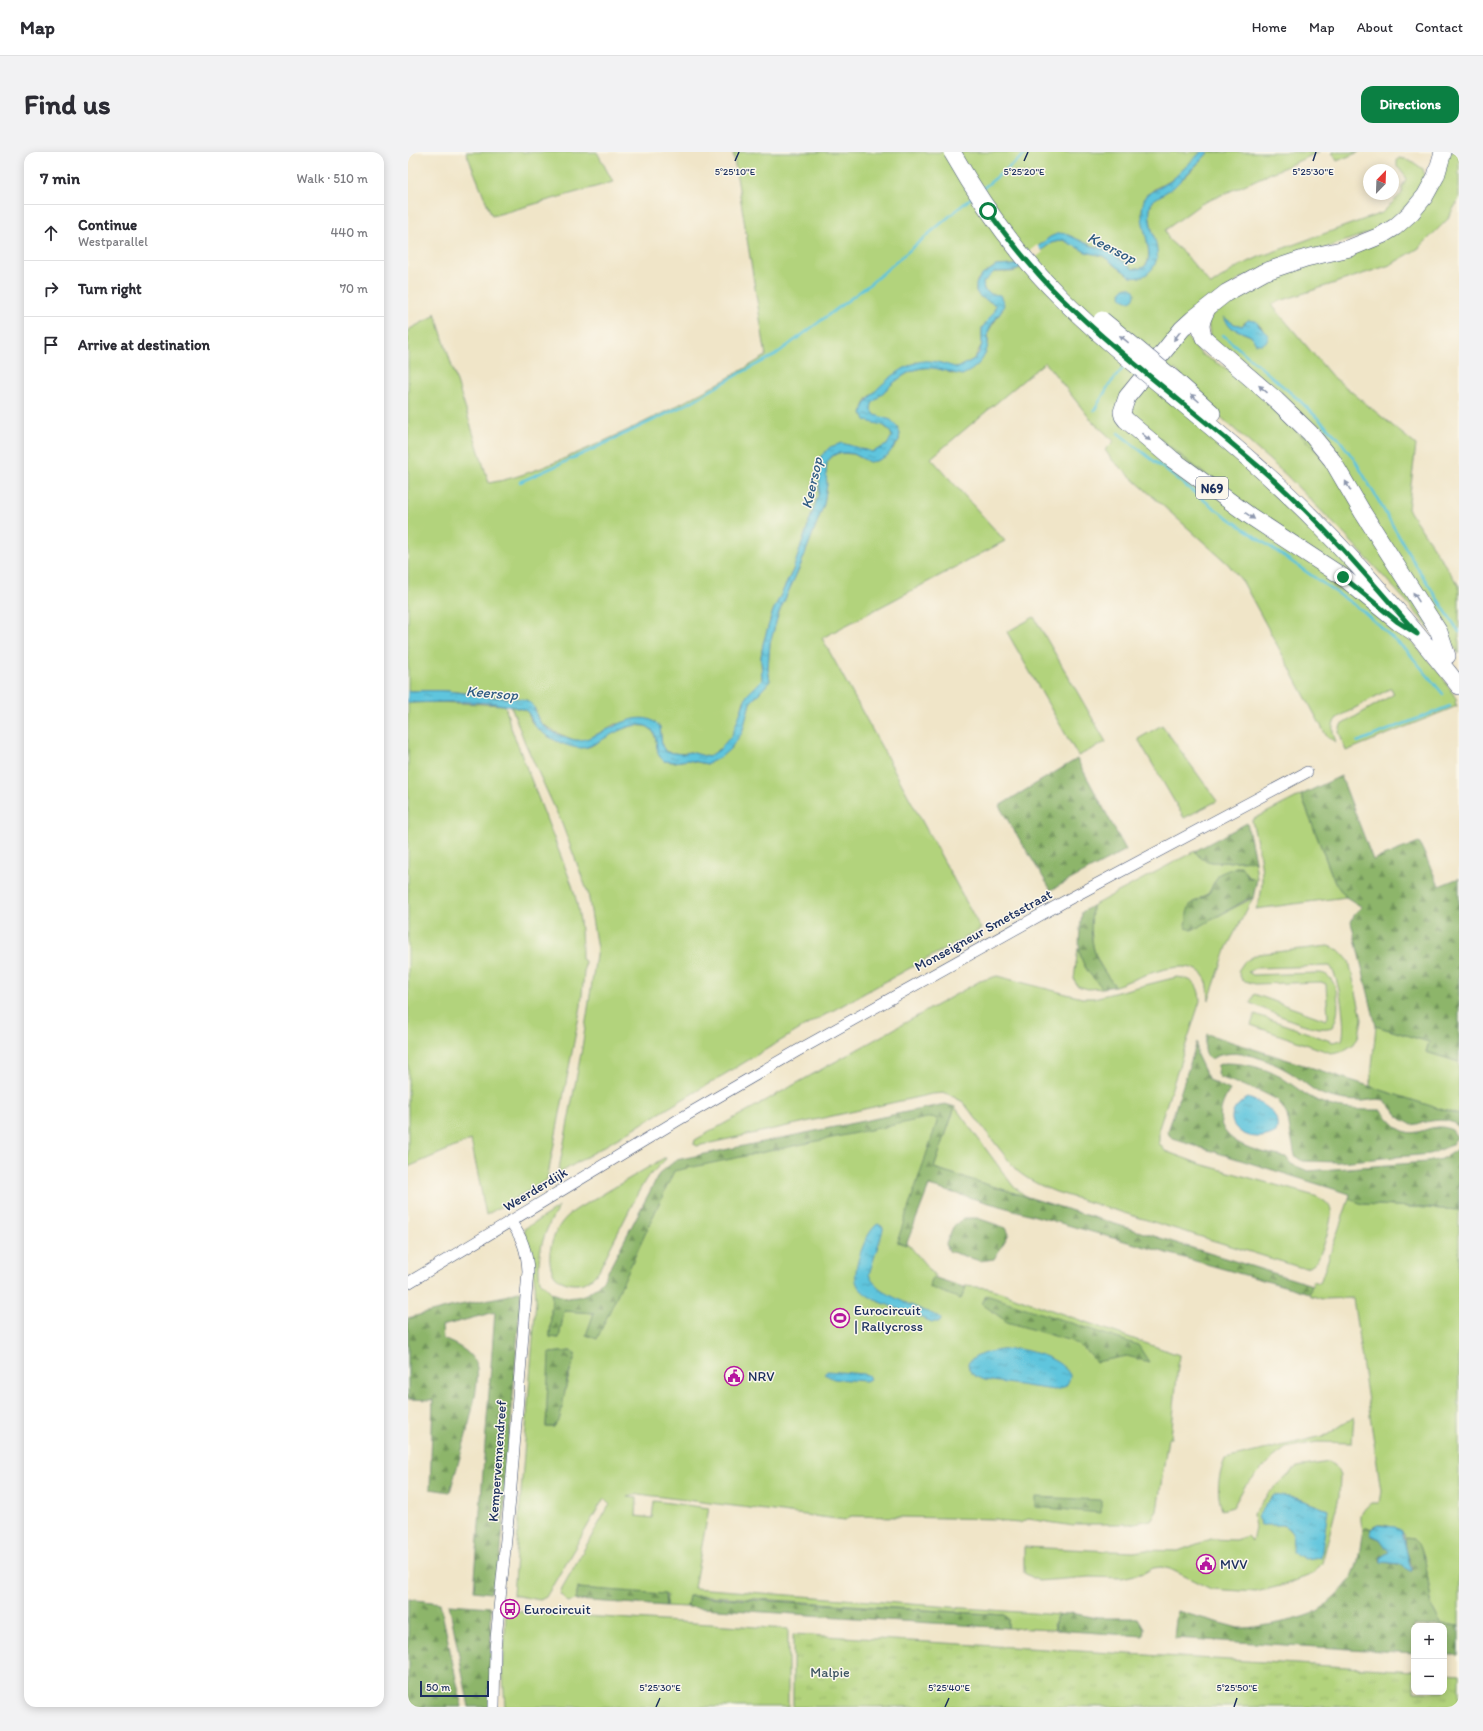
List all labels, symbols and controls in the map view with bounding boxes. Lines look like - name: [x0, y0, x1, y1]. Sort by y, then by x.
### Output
- text: Map: [20, 16, 55, 39]
- text: Home: [1252, 19, 1287, 36]
- text: Map: [1309, 19, 1335, 36]
- text: About: [1357, 19, 1393, 36]
- text: Contact: [1415, 19, 1463, 36]
- button: Directions: [1361, 86, 1459, 123]
- text: Find us: [24, 87, 111, 121]
- north arrow: [1363, 164, 1399, 200]
- text: 5°25'10"E: [715, 165, 756, 178]
- text: 5°25'20"E: [1003, 165, 1045, 178]
- text: 5°25'30"E: [1292, 165, 1334, 178]
- text: 7 min: [40, 168, 80, 188]
- text: Walk · 510 m: [297, 171, 368, 186]
- route start: [979, 202, 997, 220]
- text: Continue: [78, 216, 137, 234]
- icon: ahead: [40, 222, 62, 244]
- text: 440 m: [331, 225, 368, 240]
- water label: Keersop: [1085, 228, 1140, 268]
- text: Westparallel: [78, 234, 148, 249]
- icon: right: [40, 278, 62, 300]
- text: Turn right: [78, 280, 142, 298]
- text: 70 m: [340, 281, 368, 296]
- one-way arrow: [1173, 331, 1181, 342]
- icon: arrive: [40, 334, 62, 356]
- one-way arrow: [1119, 335, 1130, 343]
- text: Arrive at destination: [78, 336, 210, 354]
- one-way arrow: [1258, 384, 1268, 393]
- one-way arrow: [1190, 393, 1200, 403]
- one-way arrow: [1141, 432, 1152, 441]
- water label: Keersop: [797, 455, 827, 510]
- road number: N69: [1196, 477, 1228, 499]
- one-way arrow: [1345, 480, 1351, 492]
- one-way arrow: [1244, 512, 1255, 520]
- route end: [1334, 568, 1352, 586]
- one-way arrow: [1412, 592, 1420, 602]
- water label: Keersop: [465, 682, 520, 704]
- street label: Monseigneur Smetsstraat: [912, 886, 1055, 975]
- street label: Weerderdijk: [500, 1163, 571, 1215]
- place label: Eurocircuit | Rallycross: [854, 1302, 923, 1335]
- sports icon: Eurocircuit | Rallycross: [829, 1307, 851, 1329]
- public building icon: NRV: [723, 1365, 745, 1387]
- place label: NRV: [748, 1368, 775, 1385]
- street label: Kempervennendreef: [485, 1399, 510, 1522]
- public building icon: MVV: [1195, 1553, 1217, 1575]
- place label: MVV: [1220, 1556, 1248, 1573]
- bus stop icon: Eurocircuit: [499, 1598, 521, 1620]
- place label: Eurocircuit: [524, 1601, 591, 1618]
- map controls: [1411, 1623, 1447, 1695]
- button: +: [1411, 1623, 1447, 1659]
- button: −: [1411, 1659, 1447, 1695]
- park label: Malpie: [810, 1664, 850, 1681]
- scale bar: [420, 1679, 489, 1698]
- text: 50 m: [426, 1681, 450, 1694]
- text: 5°25'30"E: [639, 1681, 681, 1694]
- text: 5°25'40"E: [928, 1681, 970, 1694]
- text: 5°25'50"E: [1216, 1681, 1258, 1694]

